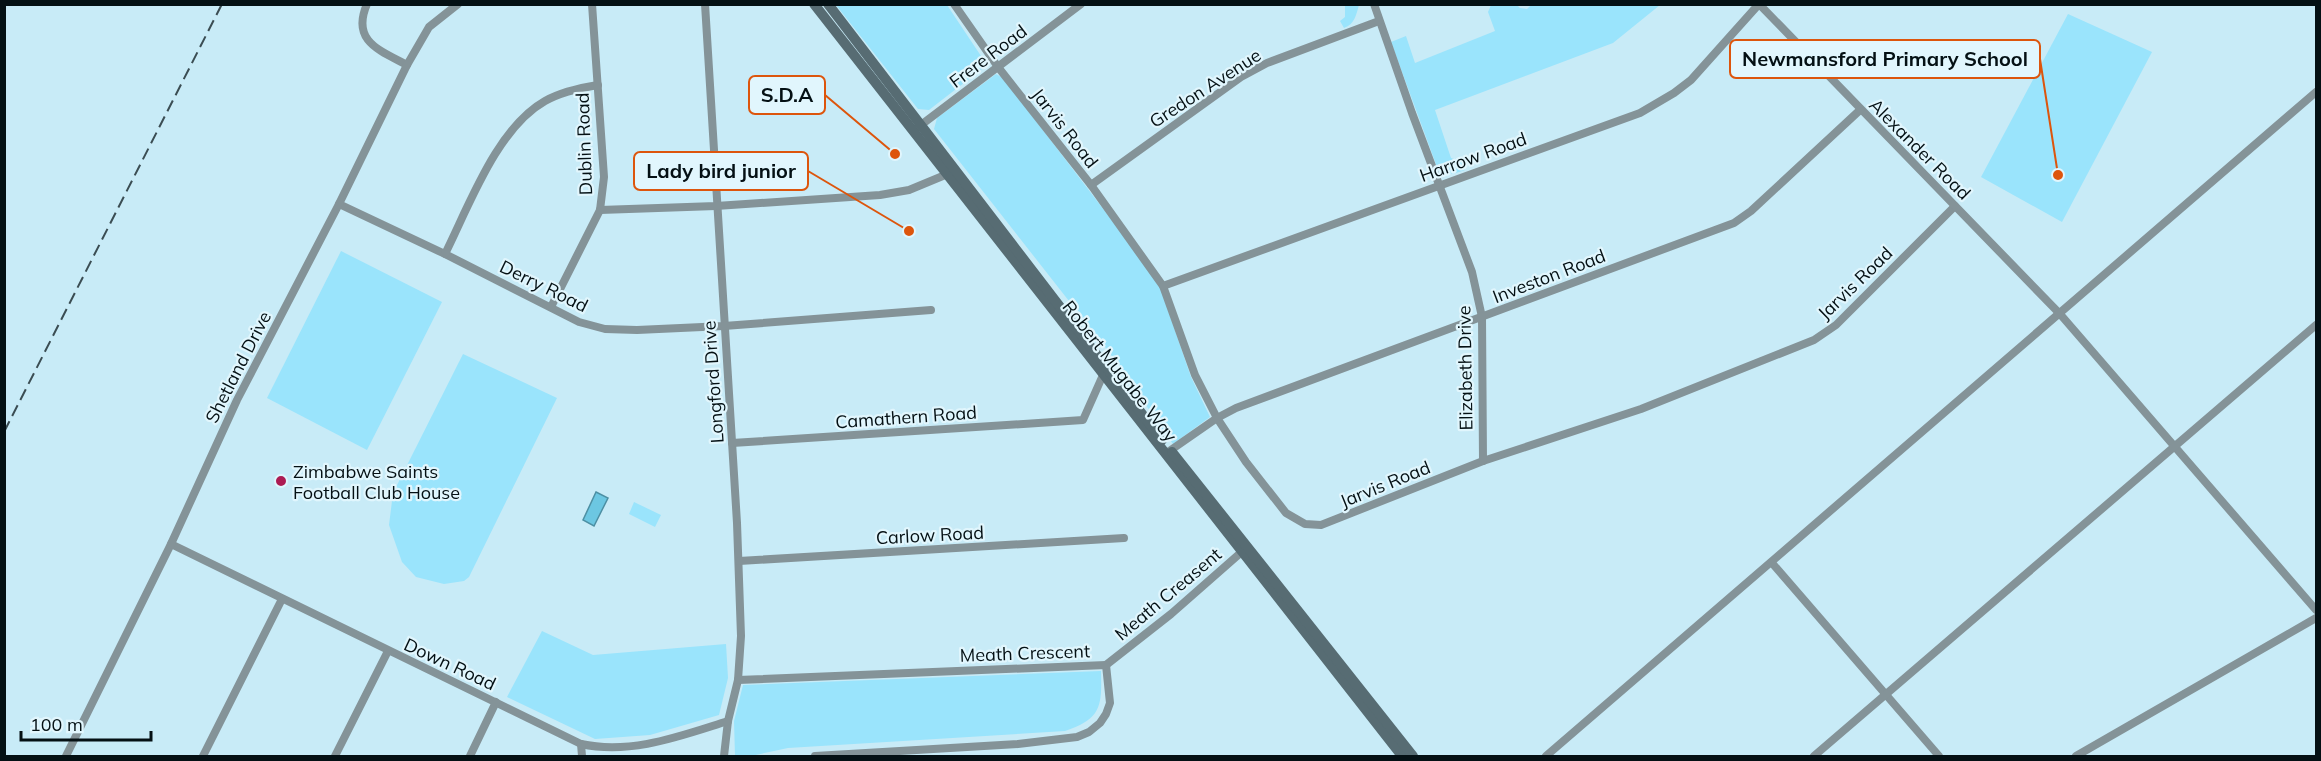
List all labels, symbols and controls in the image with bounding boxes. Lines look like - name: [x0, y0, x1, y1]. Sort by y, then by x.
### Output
- street label: Frere Road: [945, 19, 1031, 93]
- callout: Newmansford Primary School: [1730, 40, 2040, 78]
- street label: Gredon Avenue: [1145, 43, 1265, 133]
- text: Newmansford Primary School: [1742, 46, 2028, 71]
- callout: S.D.A: [749, 76, 825, 114]
- text: S.D.A: [761, 82, 813, 107]
- street label: Jarvis Road: [1027, 83, 1103, 173]
- street label: Dublin Road: [571, 92, 597, 196]
- street label: Alexander Road: [1864, 93, 1976, 205]
- street label: Harrow Road: [1416, 127, 1530, 187]
- callout: Lady bird junior: [634, 152, 808, 190]
- text: Lady bird junior: [646, 158, 796, 183]
- street label: Jarvis Road: [1813, 242, 1897, 324]
- street label: Investon Road: [1489, 244, 1609, 308]
- street label: Derry Road: [496, 255, 592, 317]
- street label: Robert Mugabe Way: [1058, 296, 1183, 447]
- street label: Elizabeth Drive: [1452, 305, 1478, 431]
- street label: Shetland Drive: [200, 307, 276, 427]
- street label: Longford Drive: [697, 320, 729, 444]
- street label: Camathern Road: [834, 401, 978, 433]
- street label: Jarvis Road: [1336, 455, 1434, 513]
- place label: Zimbabwe Saints Football Club House: [293, 460, 460, 504]
- marker: Zimbabwe Saints Football Club House: [274, 474, 288, 488]
- street label: Carlow Road: [875, 521, 985, 549]
- street label: Meath Creasent: [1110, 543, 1226, 645]
- street label: Down Road: [400, 633, 500, 695]
- street label: Meath Crescent: [959, 639, 1091, 667]
- scale bar: [21, 704, 152, 742]
- text: 100 m: [30, 713, 83, 736]

